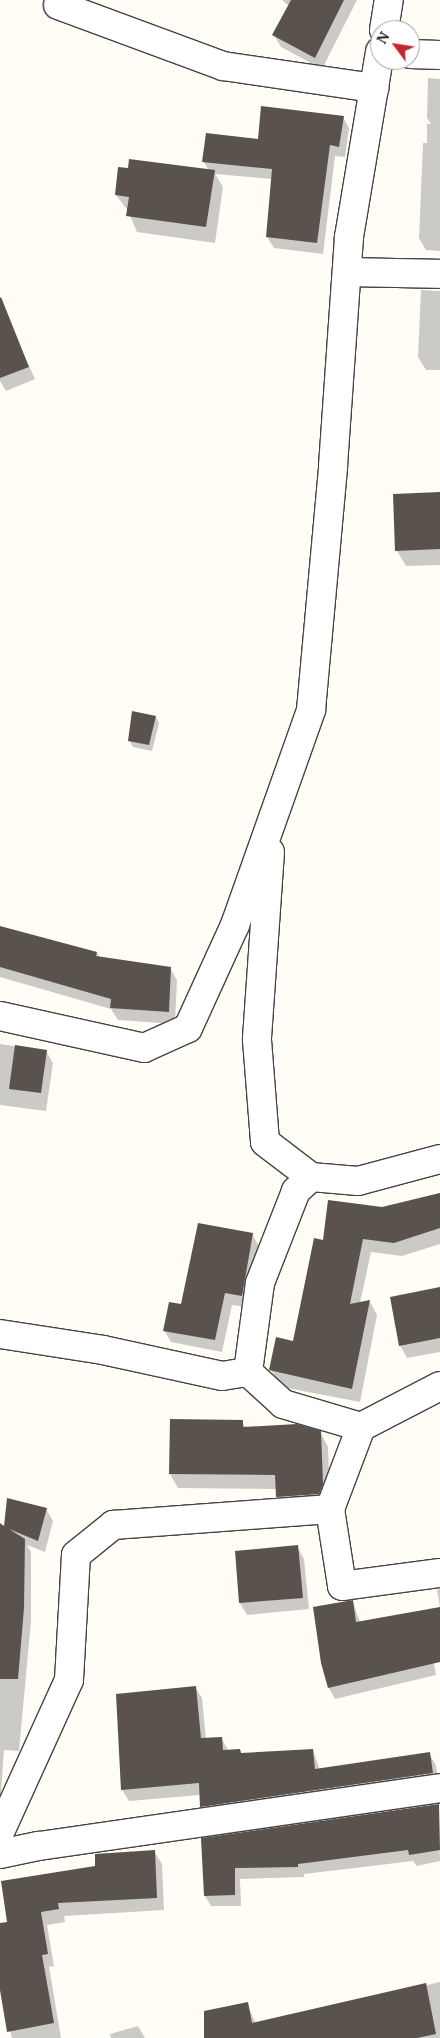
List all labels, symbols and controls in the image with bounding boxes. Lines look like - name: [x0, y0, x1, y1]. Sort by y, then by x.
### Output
- north arrow: [370, 20, 420, 70]
- text: N: [372, 28, 393, 47]

